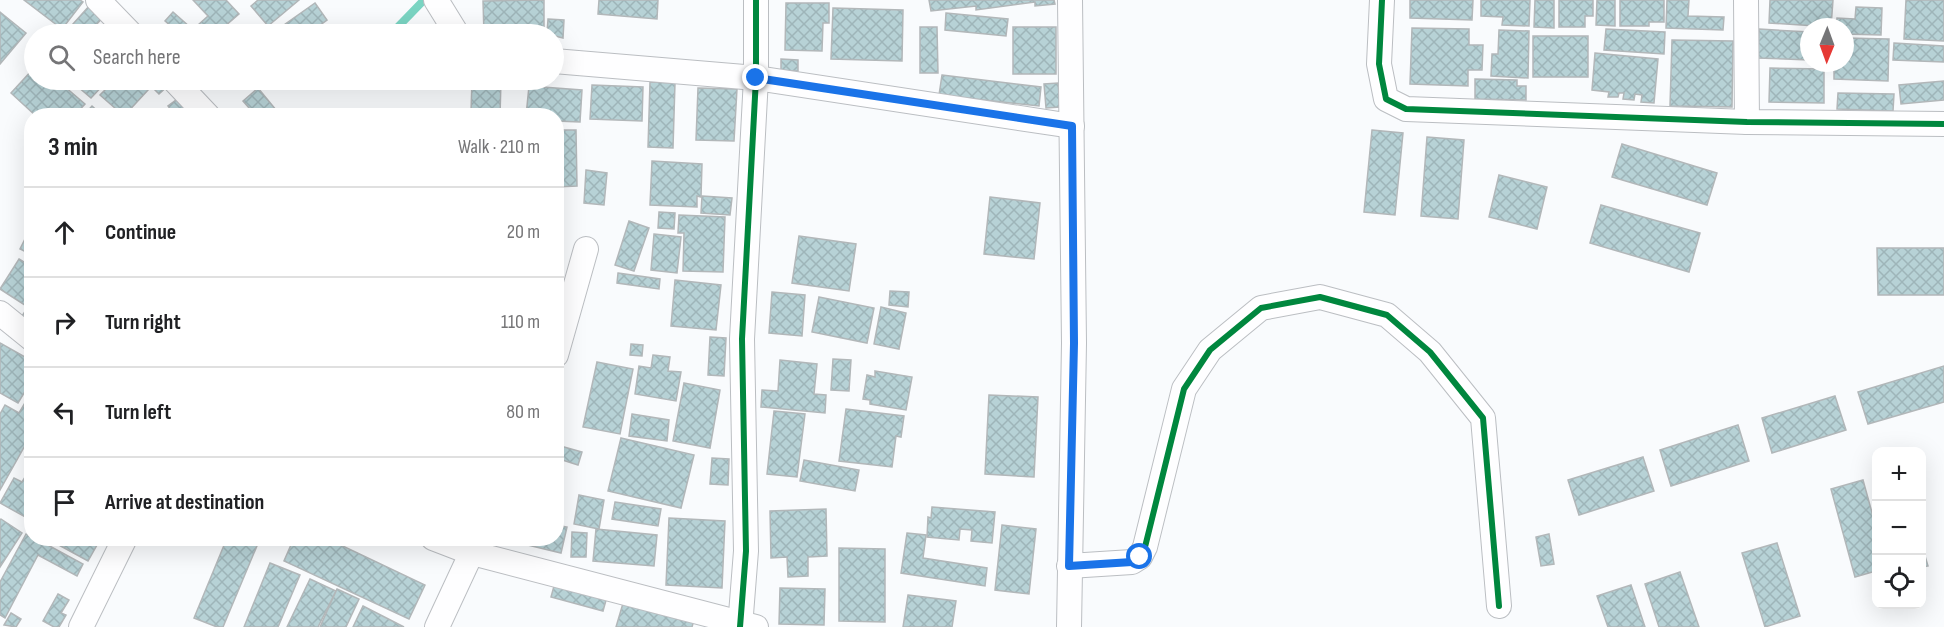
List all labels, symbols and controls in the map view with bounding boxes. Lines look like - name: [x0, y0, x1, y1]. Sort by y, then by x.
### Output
- north arrow: [1800, 18, 1854, 72]
- search box: [24, 24, 564, 90]
- icon: search: [45, 41, 78, 74]
- text: Search here: [93, 44, 180, 71]
- route end: [742, 64, 768, 90]
- text: 3 min: [48, 132, 98, 163]
- text: Walk · 210 m: [458, 135, 540, 159]
- icon: ahead: [48, 216, 81, 249]
- text: Continue: [105, 219, 176, 246]
- text: 20 m: [507, 220, 540, 244]
- icon: right: [48, 306, 81, 339]
- text: Turn right: [105, 309, 181, 336]
- text: 110 m: [501, 310, 540, 334]
- icon: left: [48, 396, 81, 429]
- text: Turn left: [105, 399, 171, 426]
- text: 80 m: [506, 400, 540, 424]
- map controls: [1872, 447, 1926, 609]
- button: +: [1872, 447, 1926, 501]
- icon: arrive: [48, 486, 81, 519]
- text: Arrive at destination: [105, 489, 264, 516]
- button: −: [1872, 501, 1926, 555]
- route start: [1126, 543, 1152, 569]
- button: locate: [1872, 555, 1926, 609]

